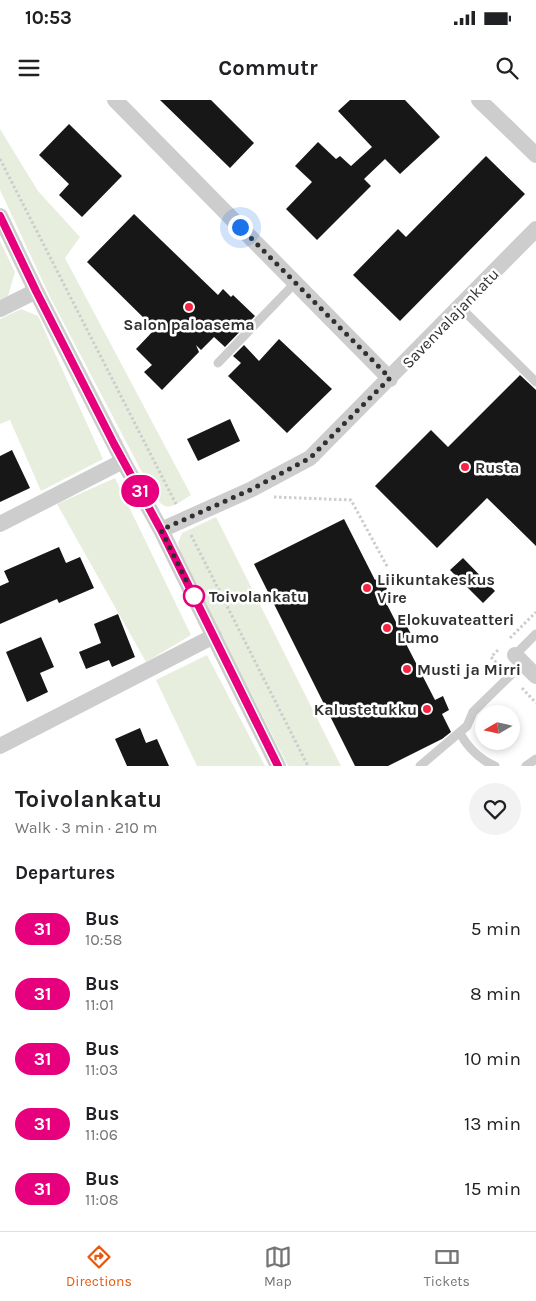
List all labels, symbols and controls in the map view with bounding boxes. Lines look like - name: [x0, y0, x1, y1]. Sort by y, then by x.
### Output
- text: 10:53: [25, 7, 72, 29]
- icon: menu: [15, 54, 43, 82]
- icon: search: [493, 54, 521, 82]
- text: Commutr: [218, 55, 318, 81]
- your location: [228, 215, 253, 240]
- street label: Savenvalajankatu: [398, 264, 503, 372]
- marker: Salon paloasema: [183, 301, 195, 313]
- place label: Salon paloasema: [123, 315, 255, 334]
- place label: Rusta: [475, 458, 519, 477]
- marker: Rusta: [459, 461, 471, 473]
- line badge: 31: [118, 475, 162, 507]
- text: 31: [131, 480, 149, 502]
- place label: Liikuntakeskus Vire: [377, 570, 495, 607]
- marker: Liikuntakeskus Vire: [361, 582, 373, 594]
- marker: Toivolankatu: [183, 585, 205, 607]
- place label: Toivolankatu: [209, 587, 307, 606]
- place label: Elokuvateatteri Lumo: [397, 610, 514, 647]
- marker: Elokuvateatteri Lumo: [381, 622, 393, 634]
- place label: Musti ja Mirri: [417, 660, 521, 679]
- marker: Musti ja Mirri: [401, 663, 413, 675]
- place label: Kalustetukku: [314, 700, 417, 719]
- marker: Kalustetukku: [421, 703, 433, 715]
- north arrow: [475, 705, 520, 750]
- map controls: [475, 705, 520, 750]
- button: heart: [469, 783, 521, 835]
- text: Toivolankatu: [15, 785, 162, 813]
- text: Walk · 3 min · 210 m: [15, 818, 157, 837]
- text: Departures: [15, 862, 115, 884]
- text: Bus: [85, 908, 119, 930]
- text: 31: [34, 918, 51, 940]
- text: 5 min: [471, 918, 521, 940]
- text: 10:58: [85, 930, 122, 949]
- text: Bus: [85, 973, 119, 995]
- text: 31: [34, 983, 51, 1005]
- text: 8 min: [470, 983, 521, 1005]
- text: 11:01: [85, 995, 114, 1014]
- text: Bus: [85, 1038, 119, 1060]
- text: 31: [34, 1048, 51, 1070]
- text: 10 min: [464, 1048, 521, 1070]
- text: 11:03: [85, 1060, 118, 1079]
- text: Bus: [85, 1103, 119, 1125]
- text: 31: [34, 1113, 51, 1135]
- text: 13 min: [464, 1113, 521, 1135]
- text: 11:06: [85, 1125, 118, 1144]
- text: Bus: [85, 1168, 119, 1190]
- text: 31: [34, 1178, 51, 1200]
- text: 15 min: [465, 1178, 521, 1200]
- text: 11:08: [85, 1190, 119, 1209]
- tab: Directions: [66, 1243, 132, 1290]
- tab: Map: [264, 1243, 292, 1290]
- tab: Tickets: [424, 1243, 470, 1290]

